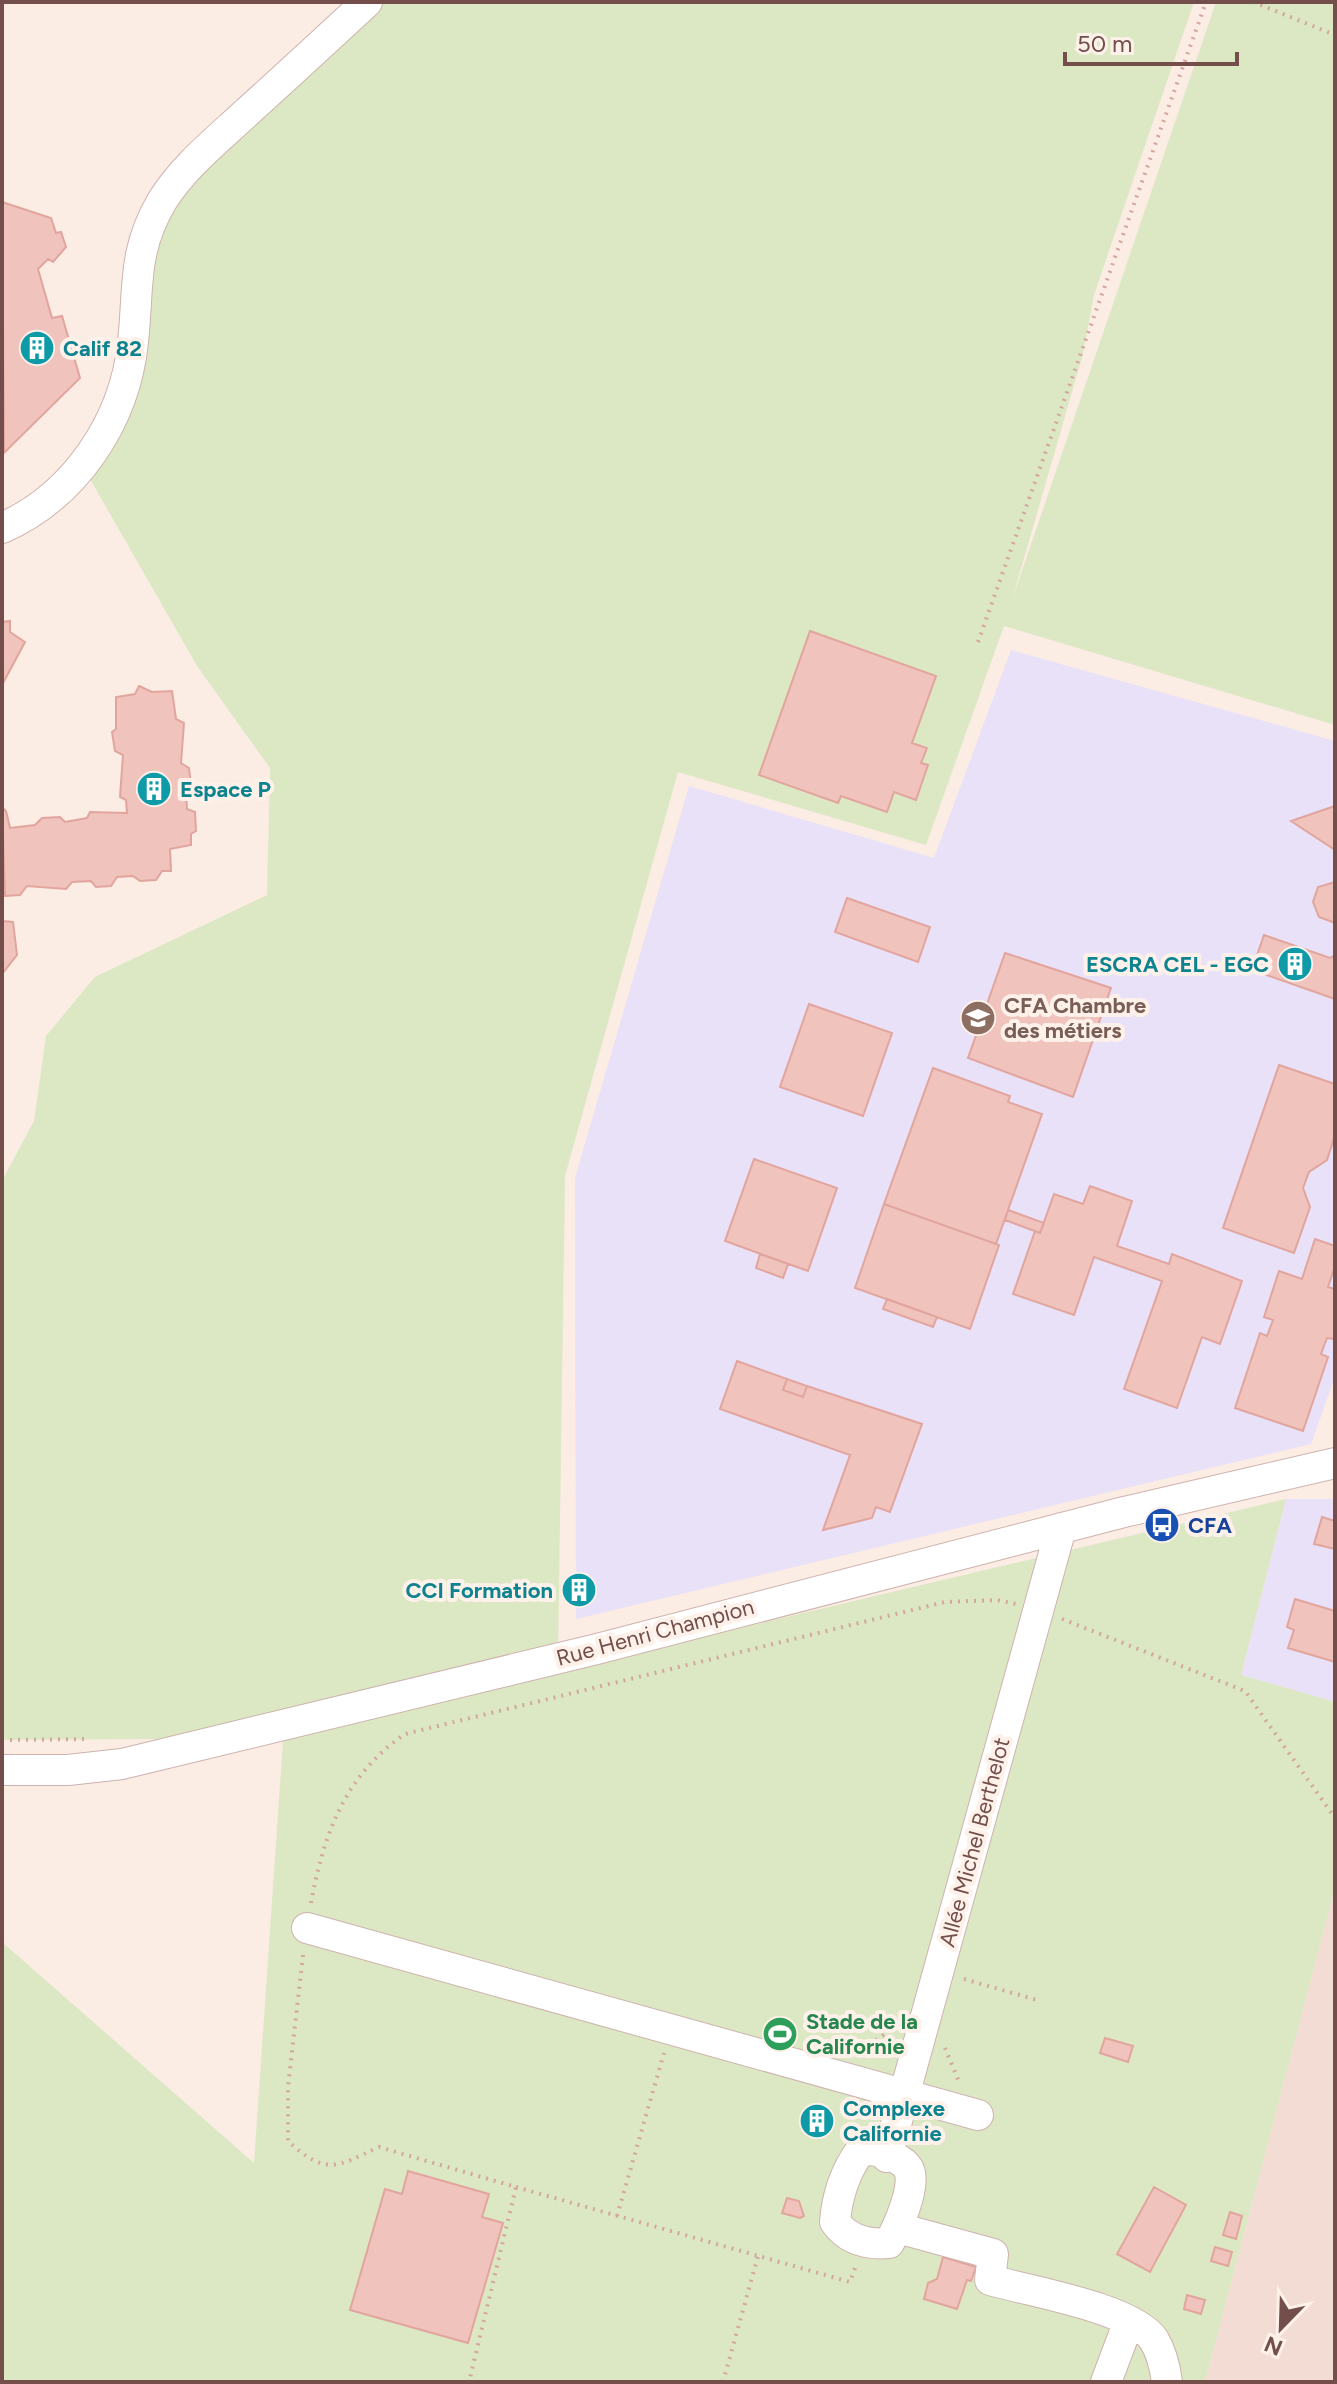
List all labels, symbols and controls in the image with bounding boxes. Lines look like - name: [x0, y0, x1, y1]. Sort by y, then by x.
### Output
- scale bar: [1065, 16, 1237, 66]
- text: 50 m: [1077, 29, 1133, 58]
- building icon: Calif 82: [18, 329, 56, 367]
- place label: Calif 82: [63, 335, 142, 362]
- building icon: Espace P: [135, 770, 173, 808]
- place label: Espace P: [180, 776, 271, 803]
- building icon: ESCRA CEL - EGC: [1276, 945, 1314, 983]
- place label: ESCRA CEL - EGC: [1086, 951, 1269, 978]
- place label: CFA Chambre des métiers: [1004, 992, 1146, 1044]
- school or university icon: CFA Chambre des métiers: [959, 999, 997, 1037]
- bus stop icon: CFA: [1143, 1506, 1181, 1544]
- place label: CFA: [1188, 1512, 1232, 1539]
- building icon: CCI Formation: [560, 1571, 598, 1609]
- place label: CCI Formation: [406, 1577, 553, 1604]
- street label: Rue Henri Champion: [553, 1593, 757, 1672]
- street label: Allée Michel Berthelot: [934, 1734, 1015, 1950]
- place label: Stade de la Californie: [806, 2008, 918, 2060]
- sports icon: Stade de la Californie: [761, 2015, 799, 2053]
- place label: Complexe Californie: [843, 2095, 945, 2147]
- building icon: Complexe Californie: [798, 2102, 836, 2140]
- north arrow: [1241, 2288, 1321, 2368]
- text: N: [1260, 2330, 1286, 2362]

